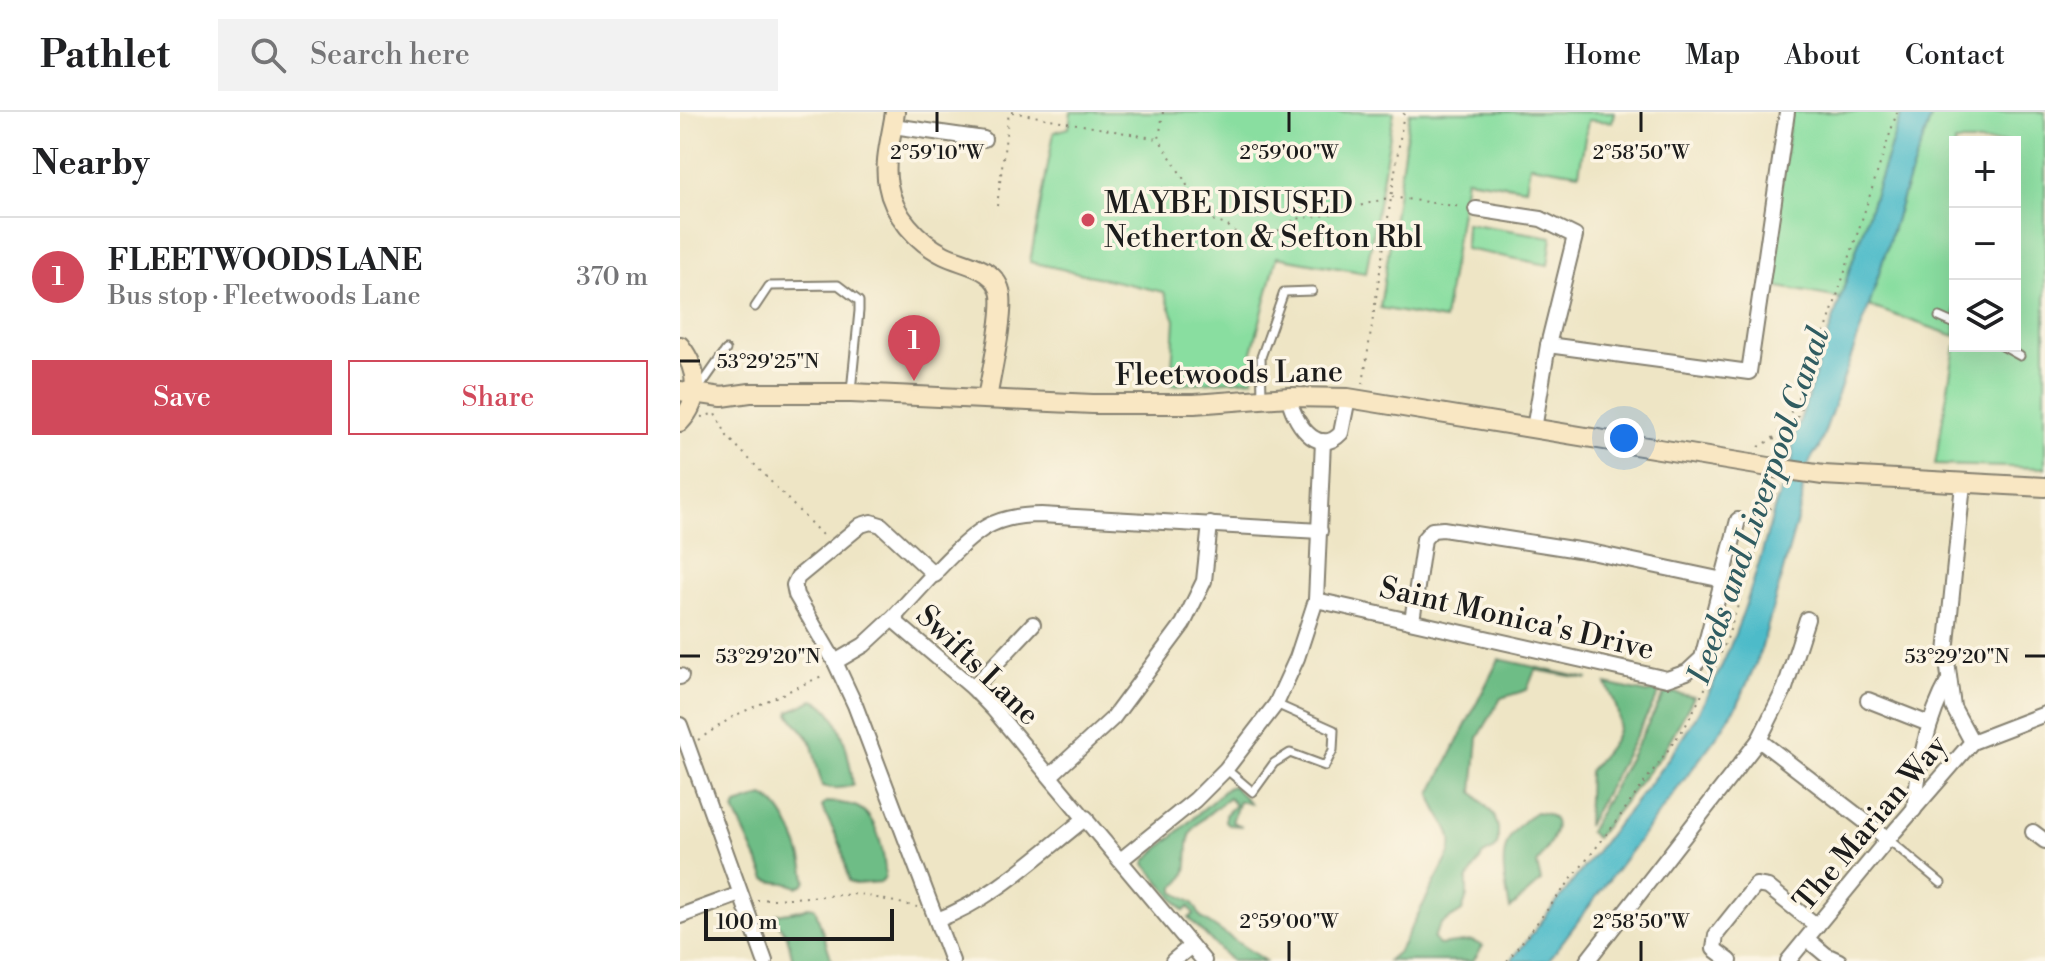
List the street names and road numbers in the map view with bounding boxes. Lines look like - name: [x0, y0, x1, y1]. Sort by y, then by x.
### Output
- street label: Fleetwoods Lane: [1115, 353, 1343, 395]
- street label: Saint Monica's Drive: [1376, 569, 1658, 669]
- street label: Swifts Lane: [908, 597, 1047, 734]
- street label: The Marian Way: [1786, 727, 1956, 920]

